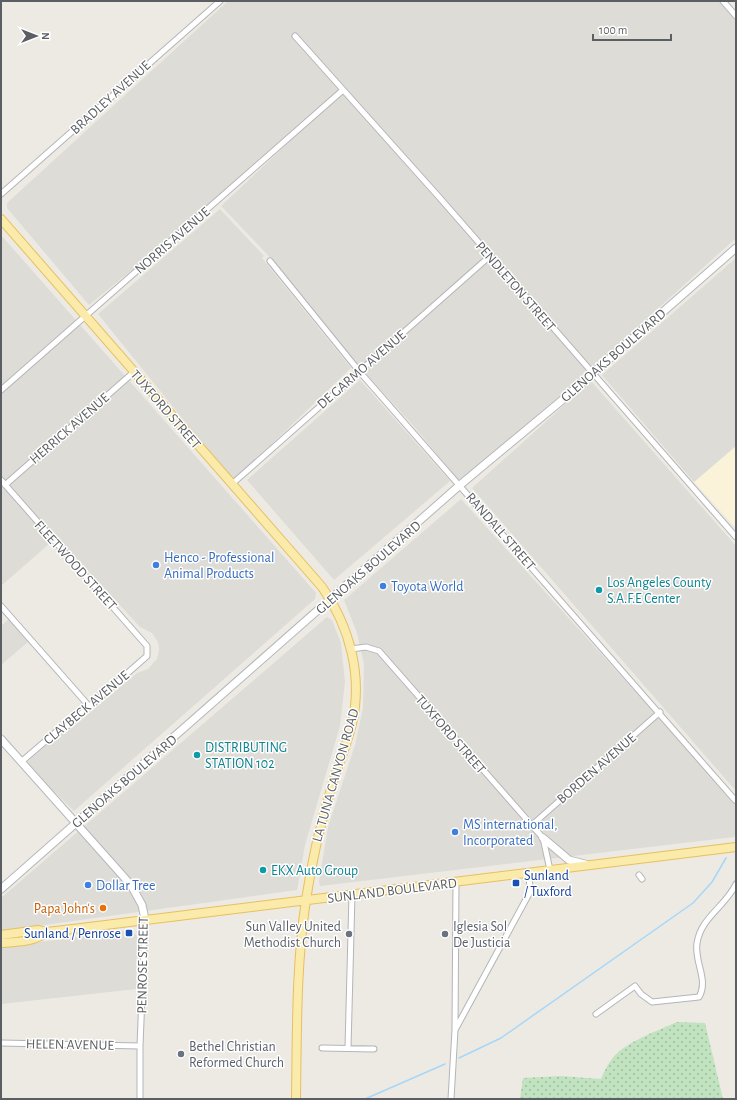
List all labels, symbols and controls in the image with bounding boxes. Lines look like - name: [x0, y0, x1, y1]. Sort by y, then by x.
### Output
- north arrow: [16, 16, 56, 56]
- scale bar: [593, 16, 671, 42]
- text: 100 m: [599, 24, 627, 36]
- text: N: [40, 32, 51, 40]
- street label: BRADLEY AVENUE: [68, 58, 154, 137]
- street label: NORRIS AVENUE: [133, 204, 213, 277]
- street label: PENDLETON STREET: [473, 239, 558, 334]
- street label: GLENOAKS BOULEVARD: [559, 307, 669, 405]
- street label: DE GARMO AVENUE: [315, 328, 409, 412]
- street label: TUXFORD STREET: [127, 368, 203, 452]
- street label: HERRICK AVENUE: [27, 390, 112, 467]
- street label: RANDALL STREET: [463, 490, 538, 573]
- street label: FLEETWOOD STREET: [32, 518, 119, 613]
- street label: GLENOAKS BOULEVARD: [314, 519, 424, 617]
- place label: Henco - Professional Animal Products: [164, 551, 274, 581]
- marker: Henco - Professional Animal Products: [151, 560, 161, 570]
- place label: Los Angeles County S.A.F.E Center: [607, 576, 711, 606]
- place label: Toyota World: [391, 580, 463, 594]
- marker: Toyota World: [378, 581, 388, 591]
- marker: Los Angeles County S.A.F.E Center: [594, 585, 604, 595]
- street label: CLAYBECK AVENUE: [41, 668, 132, 747]
- street label: TUXFORD STREET: [412, 693, 488, 777]
- street label: LA TUNA CANYON ROAD: [310, 707, 362, 843]
- street label: BORDEN AVENUE: [555, 731, 639, 807]
- street label: GLENOAKS BOULEVARD: [70, 733, 180, 831]
- place label: DISTRIBUTING STATION 102: [205, 741, 287, 771]
- marker: DISTRIBUTING STATION 102: [192, 750, 202, 760]
- place label: MS international, Incorporated: [463, 818, 557, 848]
- marker: MS international, Incorporated: [450, 827, 460, 837]
- place label: EKX Auto Group: [271, 864, 358, 878]
- marker: EKX Auto Group: [258, 865, 268, 875]
- place label: Sunland / Tuxford: [524, 869, 572, 899]
- street label: SUNLAND BOULEVARD: [327, 876, 457, 906]
- marker: Sunland / Tuxford: [511, 878, 521, 888]
- place label: Dollar Tree: [96, 879, 155, 893]
- marker: Dollar Tree: [83, 880, 93, 890]
- place label: Papa John's: [34, 902, 95, 916]
- marker: Papa John's: [98, 903, 108, 913]
- street label: PENROSE STREET: [135, 916, 151, 1014]
- place label: Sun Valley United Methodist Church: [244, 920, 341, 950]
- place label: Iglesia Sol De Justicia: [453, 920, 511, 950]
- place label: Sunland / Penrose: [24, 927, 121, 941]
- marker: Sunland / Penrose: [124, 928, 134, 938]
- marker: Sun Valley United Methodist Church: [344, 929, 354, 939]
- marker: Iglesia Sol De Justicia: [440, 929, 450, 939]
- street label: HELEN AVENUE: [26, 1037, 114, 1053]
- place label: Bethel Christian Reformed Church: [189, 1040, 284, 1070]
- marker: Bethel Christian Reformed Church: [176, 1049, 186, 1059]

